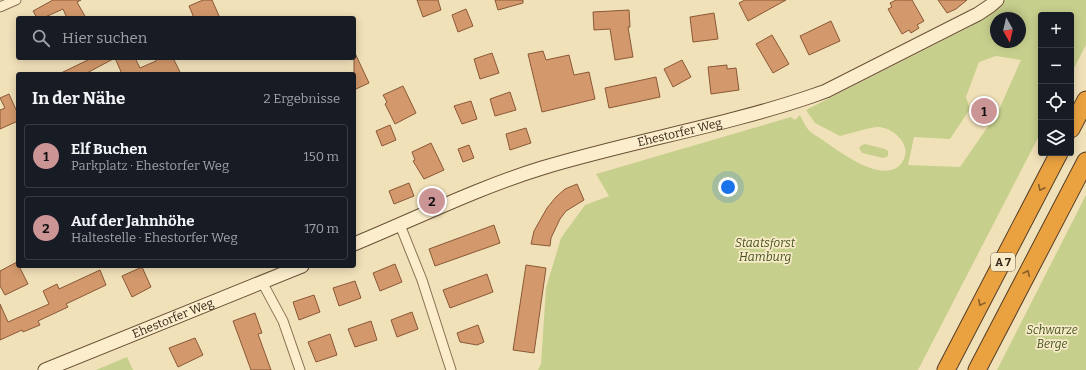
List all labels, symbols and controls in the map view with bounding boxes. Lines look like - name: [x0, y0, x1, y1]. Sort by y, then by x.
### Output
- north arrow: [990, 12, 1026, 48]
- map controls: [1038, 12, 1074, 156]
- button: +: [1038, 12, 1074, 48]
- search box: [16, 16, 356, 60]
- icon: search: [30, 27, 52, 49]
- text: Hier suchen: [62, 29, 147, 47]
- button: −: [1038, 48, 1074, 84]
- button: locate: [1038, 84, 1074, 120]
- text: In der Nähe: [32, 88, 125, 109]
- text: 2 Ergebnisse: [264, 91, 340, 106]
- pin: 1: [971, 96, 997, 126]
- street label: Ehestorfer Weg: [636, 115, 724, 149]
- button: layers: [1038, 120, 1074, 156]
- text: Elf Buchen: [71, 140, 147, 158]
- text: 1: [43, 149, 49, 164]
- text: 150 m: [303, 149, 339, 164]
- text: Parkplatz · Ehestorfer Weg: [71, 158, 229, 173]
- your location: [718, 177, 738, 197]
- one-way arrow: [1038, 183, 1046, 191]
- pin: 2: [419, 186, 445, 216]
- text: Auf der Jahnhöhe: [71, 212, 194, 230]
- text: 2: [42, 221, 50, 236]
- text: 170 m: [304, 221, 339, 236]
- text: Haltestelle · Ehestorfer Weg: [71, 230, 238, 245]
- park label: Staatsforst Hamburg: [735, 236, 796, 264]
- road number: A 7: [991, 253, 1015, 271]
- one-way arrow: [1022, 270, 1030, 277]
- street label: Ehestorfer Weg: [130, 295, 216, 341]
- one-way arrow: [978, 299, 986, 306]
- park label: Schwarze Berge: [1026, 323, 1078, 351]

